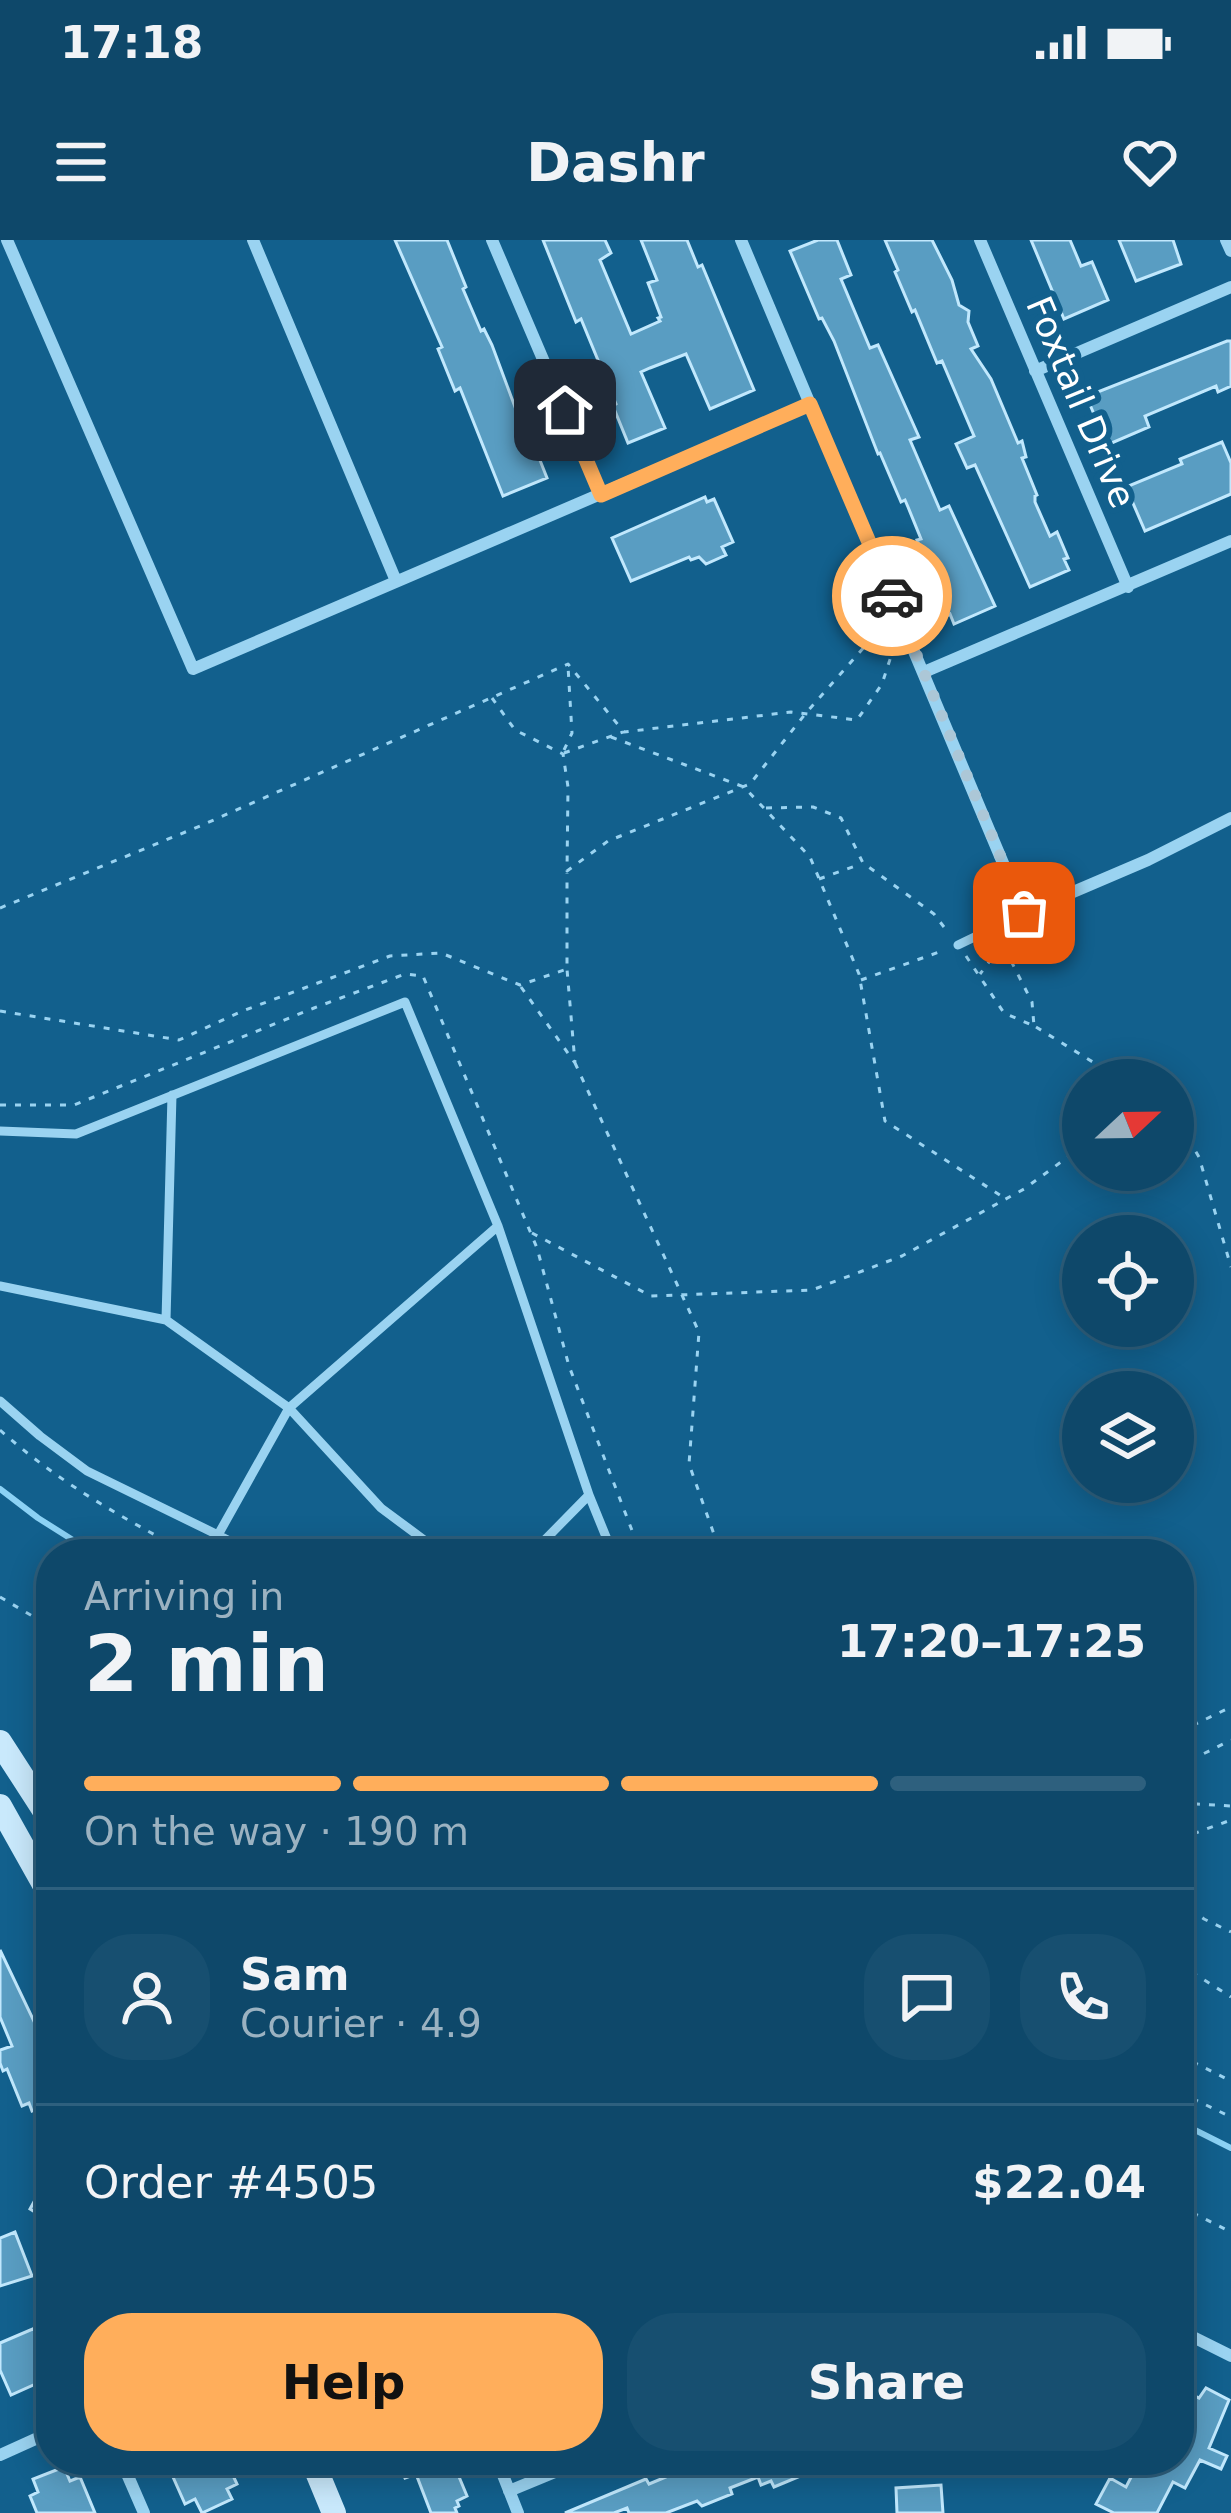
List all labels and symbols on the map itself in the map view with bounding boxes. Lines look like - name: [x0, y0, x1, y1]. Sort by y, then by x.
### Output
- street label: Foxtail Drive: [1018, 290, 1144, 514]
- pin: [514, 359, 616, 461]
- courier: [832, 536, 952, 656]
- pin: [973, 862, 1075, 964]
- north arrow: [1062, 1059, 1194, 1191]

